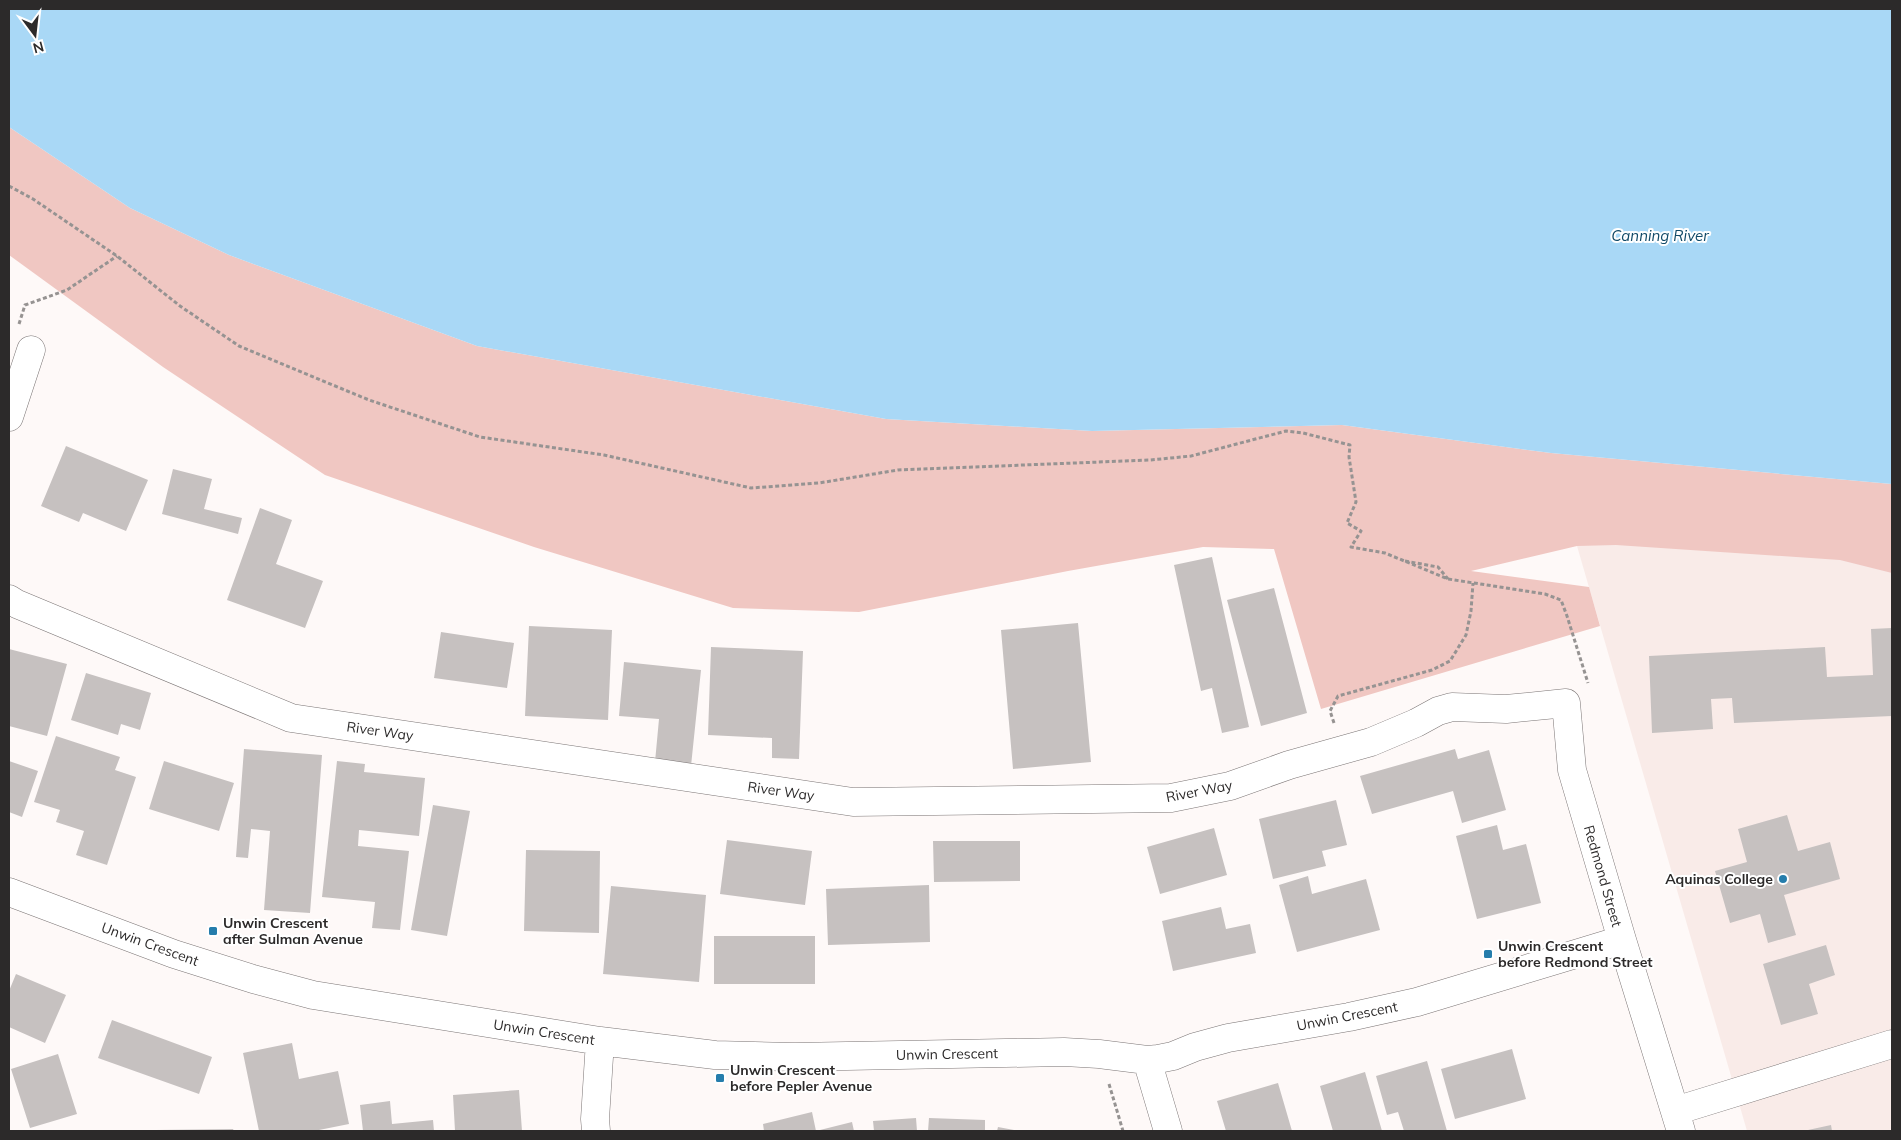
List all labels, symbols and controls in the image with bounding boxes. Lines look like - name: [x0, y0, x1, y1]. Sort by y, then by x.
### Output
- north arrow: [10, 10, 60, 60]
- text: N: [31, 37, 46, 58]
- water label: Canning River: [1611, 226, 1709, 245]
- street label: River Way: [345, 717, 415, 745]
- street label: River Way: [1164, 776, 1234, 806]
- street label: River Way: [746, 777, 816, 805]
- street label: Redmond Street: [1580, 823, 1626, 929]
- place label: Aquinas College: [1665, 870, 1773, 888]
- marker: Aquinas College: [1777, 873, 1789, 885]
- place label: Unwin Crescent after Sulman Avenue: [223, 914, 363, 948]
- street label: Unwin Crescent: [99, 918, 201, 970]
- marker: Unwin Crescent after Sulman Avenue: [207, 925, 219, 937]
- place label: Unwin Crescent before Redmond Street: [1498, 937, 1653, 971]
- marker: Unwin Crescent before Redmond Street: [1482, 948, 1494, 960]
- street label: Unwin Crescent: [1295, 997, 1399, 1035]
- street label: Unwin Crescent: [492, 1015, 596, 1049]
- street label: Unwin Crescent: [896, 1044, 998, 1064]
- place label: Unwin Crescent before Pepler Avenue: [730, 1061, 873, 1095]
- marker: Unwin Crescent before Pepler Avenue: [714, 1072, 726, 1084]

